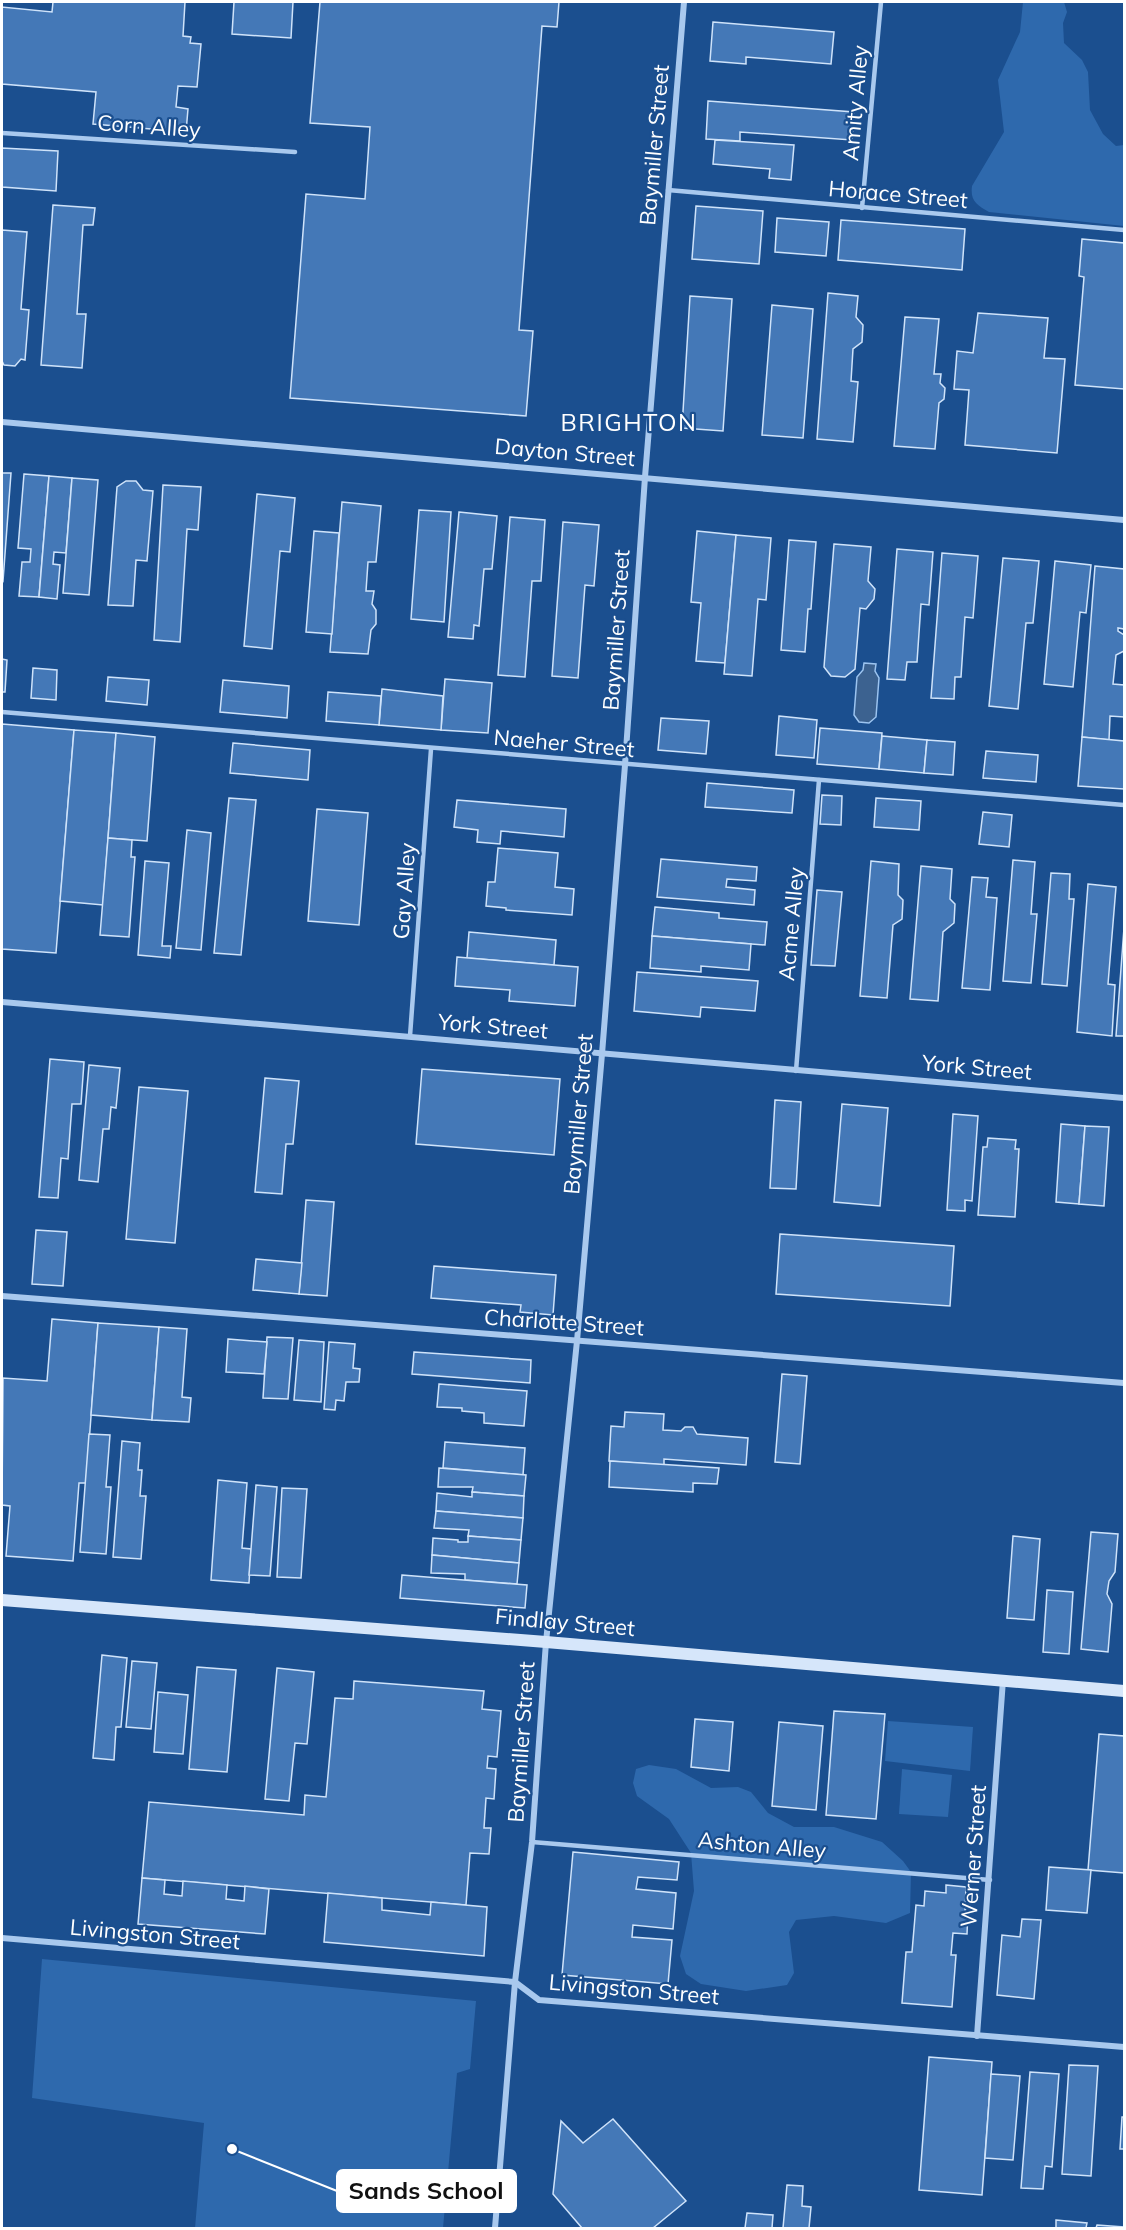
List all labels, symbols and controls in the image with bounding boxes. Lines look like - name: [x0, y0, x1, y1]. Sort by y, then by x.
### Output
- street label: Amity Alley: [836, 44, 874, 162]
- street label: Baymiller Street: [633, 63, 675, 227]
- street label: Corn Alley: [96, 108, 202, 144]
- street label: Horace Street: [827, 174, 969, 214]
- district label: BRIGHTON: [561, 407, 697, 437]
- street label: Dayton Street: [494, 432, 637, 472]
- street label: Baymiller Street: [596, 548, 636, 711]
- street label: Naeher Street: [493, 723, 636, 763]
- street label: Gay Alley: [387, 841, 421, 940]
- street label: Acme Alley: [772, 866, 810, 982]
- street label: York Street: [436, 1007, 549, 1045]
- street label: Baymiller Street: [557, 1032, 599, 1196]
- street label: York Street: [920, 1048, 1033, 1086]
- street label: Charlotte Street: [483, 1302, 645, 1342]
- street label: Findlay Street: [494, 1602, 636, 1642]
- street label: Baymiller Street: [501, 1660, 541, 1823]
- street label: Werner Street: [954, 1784, 992, 1928]
- street label: Ashton Alley: [697, 1825, 828, 1865]
- street label: Livingston Street: [69, 1913, 242, 1955]
- street label: Livingston Street: [548, 1968, 721, 2010]
- callout: Sands School: [337, 2170, 516, 2212]
- text: Sands School: [348, 2175, 504, 2205]

